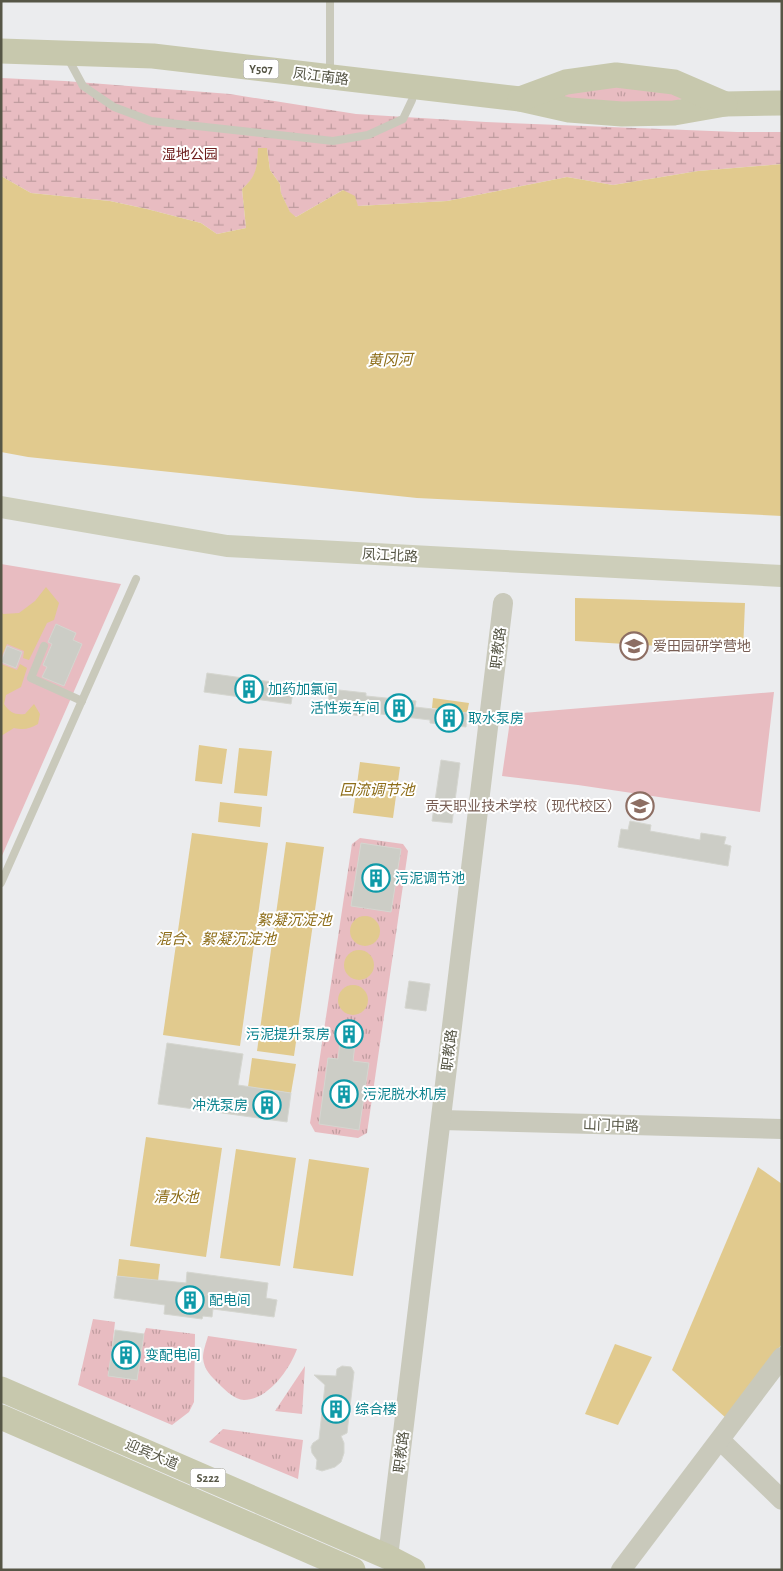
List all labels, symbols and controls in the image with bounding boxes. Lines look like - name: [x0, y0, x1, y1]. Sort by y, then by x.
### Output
- road number: Y507: [244, 60, 278, 78]
- street label: 凤江南路: [292, 66, 350, 87]
- park label: 湿地公园: [162, 147, 218, 162]
- water label: 黄冈河: [367, 352, 416, 368]
- street label: 凤江北路: [362, 546, 418, 564]
- street label: 职教路: [488, 626, 508, 670]
- school or university icon: 爱田园研学营地: [619, 631, 649, 661]
- place label: 爱田园研学营地: [653, 639, 751, 654]
- building icon: 加药加氯间: [234, 674, 264, 704]
- place label: 加药加氯间: [268, 682, 338, 697]
- building icon: 活性炭车间: [384, 693, 414, 723]
- place label: 活性炭车间: [310, 700, 380, 716]
- building icon: 取水泵房: [434, 703, 464, 733]
- place label: 取水泵房: [468, 711, 524, 726]
- water label: 回流调节池: [339, 782, 416, 798]
- school or university icon: 贡天职业技术学校（现代校区）: [625, 791, 655, 821]
- place label: 贡天职业技术学校（现代校区）: [425, 798, 621, 814]
- building icon: 污泥调节池: [361, 863, 391, 893]
- place label: 污泥调节池: [395, 871, 465, 886]
- water label: 絮凝沉淀池: [256, 912, 333, 928]
- water label: 混合、絮凝沉淀池: [156, 931, 278, 947]
- building icon: 污泥提升泵房: [334, 1019, 364, 1049]
- place label: 污泥提升泵房: [246, 1027, 330, 1042]
- street label: 职教路: [439, 1028, 459, 1072]
- building icon: 污泥脱水机房: [329, 1079, 359, 1109]
- place label: 污泥脱水机房: [363, 1087, 447, 1102]
- building icon: 冲洗泵房: [252, 1090, 282, 1120]
- place label: 冲洗泵房: [192, 1098, 248, 1113]
- street label: 山门中路: [583, 1117, 639, 1134]
- water label: 清水池: [153, 1189, 200, 1205]
- building icon: 配电间: [175, 1285, 205, 1315]
- place label: 配电间: [209, 1293, 251, 1308]
- building icon: 变配电间: [111, 1340, 141, 1370]
- place label: 变配电间: [145, 1348, 201, 1363]
- building icon: 综合楼: [321, 1394, 351, 1424]
- place label: 综合楼: [355, 1402, 397, 1417]
- street label: 职教路: [391, 1430, 411, 1474]
- street label: 迎宾大道: [123, 1437, 181, 1472]
- road number: S222: [190, 1469, 226, 1488]

